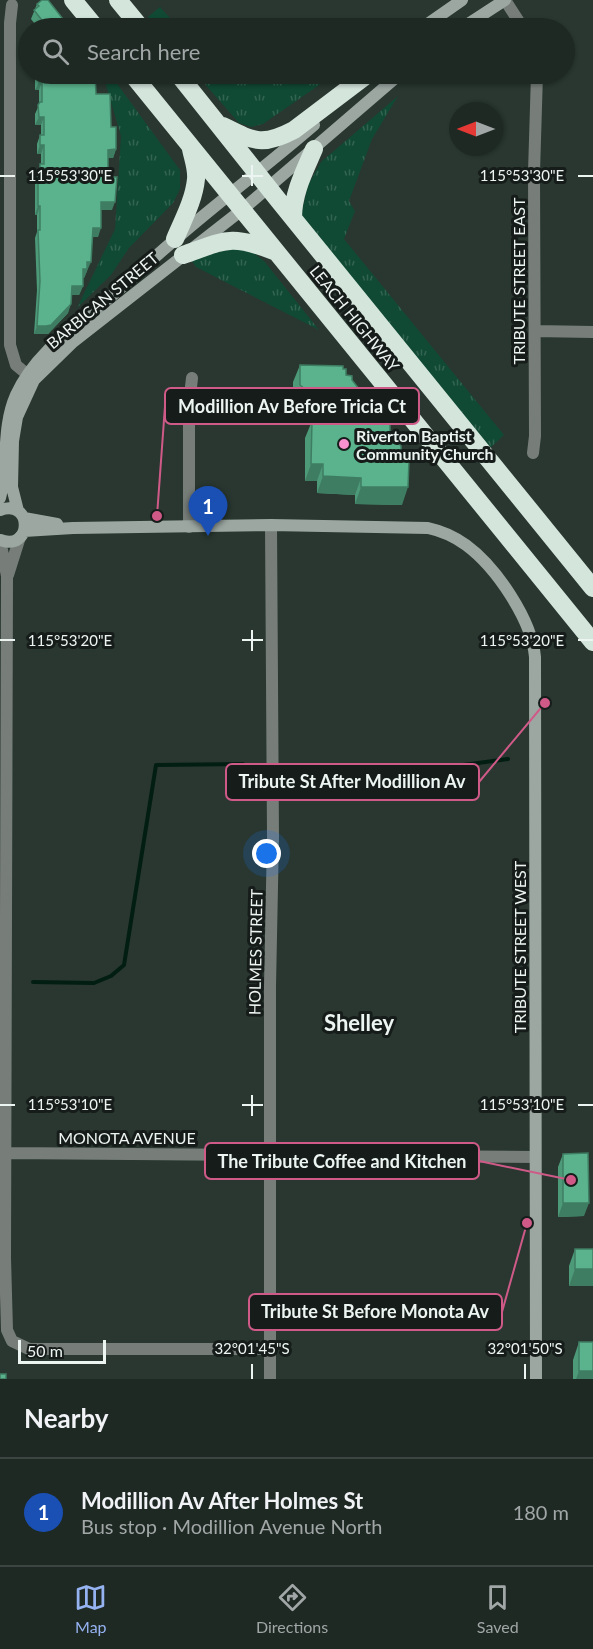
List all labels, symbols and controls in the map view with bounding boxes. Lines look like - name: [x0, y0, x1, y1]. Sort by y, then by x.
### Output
- search box: [18, 18, 575, 84]
- icon: search: [39, 35, 72, 68]
- text: Search here: [87, 38, 200, 65]
- north arrow: [449, 102, 503, 156]
- text: 115°53'30"E: [28, 166, 112, 184]
- text: 115°53'30"E: [480, 166, 564, 184]
- street label: TRIBUTE STREET EAST: [509, 197, 528, 364]
- street label: BARBICAN STREET: [42, 247, 162, 352]
- street label: LEACH HIGHWAY: [306, 261, 404, 375]
- callout: Modillion Av Before Tricia Ct: [165, 388, 419, 424]
- text: Modillion Av Before Tricia Ct: [178, 395, 406, 417]
- place label: Riverton Baptist Community Church: [356, 426, 494, 463]
- marker: Riverton Baptist Community Church: [337, 437, 351, 451]
- pin: 1: [188, 486, 228, 536]
- text: 115°53'20"E: [28, 631, 112, 649]
- text: 115°53'20"E: [480, 631, 564, 649]
- callout: Tribute St After Modillion Av: [226, 764, 479, 800]
- text: Tribute St After Modillion Av: [238, 770, 466, 792]
- your location: [252, 839, 281, 868]
- street label: TRIBUTE STREET WEST: [510, 860, 529, 1033]
- street label: HOLMES STREET: [244, 888, 266, 1015]
- district label: Shelley: [324, 1009, 394, 1036]
- text: 115°53'10"E: [28, 1095, 112, 1113]
- text: 115°53'10"E: [480, 1095, 564, 1113]
- street label: MONOTA AVENUE: [58, 1128, 196, 1147]
- callout: The Tribute Coffee and Kitchen: [205, 1143, 479, 1179]
- text: The Tribute Coffee and Kitchen: [218, 1150, 466, 1172]
- callout: Tribute St Before Monota Av: [249, 1294, 502, 1330]
- text: Tribute St Before Monota Av: [261, 1300, 490, 1322]
- scale bar: [18, 1337, 106, 1364]
- text: 32°01'45"S: [214, 1339, 290, 1357]
- text: 32°01'50"S: [487, 1339, 563, 1357]
- text: 50 m: [27, 1341, 63, 1360]
- text: Nearby: [24, 1402, 109, 1434]
- text: Modillion Av After Holmes St: [81, 1487, 363, 1514]
- text: 1: [38, 1500, 49, 1524]
- text: 180 m: [513, 1500, 569, 1524]
- text: Bus stop · Modillion Avenue North: [81, 1514, 382, 1538]
- tab: Map: [74, 1581, 107, 1636]
- tab: Directions: [256, 1581, 328, 1636]
- tab: Saved: [477, 1581, 519, 1636]

